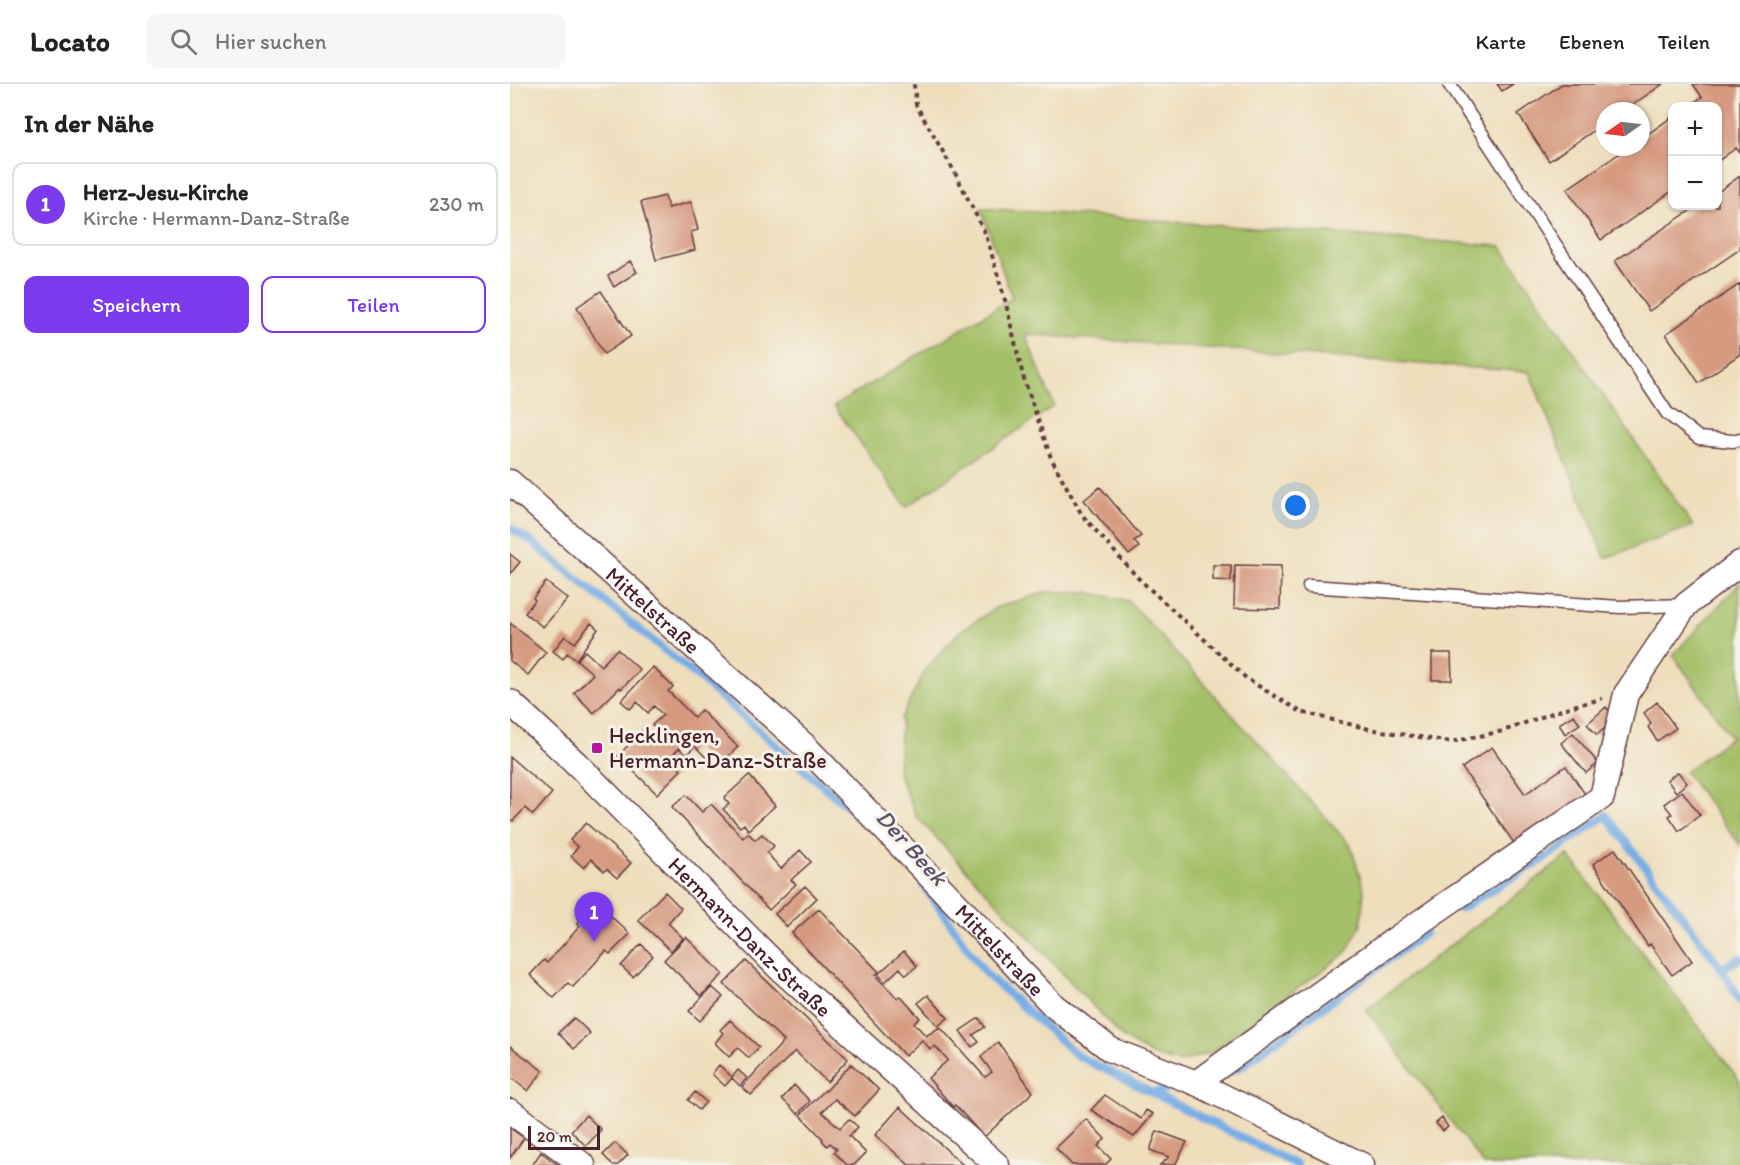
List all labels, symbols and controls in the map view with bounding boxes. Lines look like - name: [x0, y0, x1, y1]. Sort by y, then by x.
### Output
- search box: [146, 14, 566, 68]
- text: Locato: [30, 24, 110, 58]
- icon: search: [167, 25, 200, 58]
- text: Hier suchen: [215, 28, 326, 55]
- text: Karte: [1476, 29, 1526, 54]
- text: Ebenen: [1559, 29, 1625, 54]
- text: Teilen: [1658, 29, 1710, 54]
- north arrow: [1596, 102, 1650, 156]
- map controls: [1668, 102, 1722, 210]
- button: +: [1668, 102, 1722, 156]
- text: In der Nähe: [24, 107, 154, 139]
- button: −: [1668, 156, 1722, 210]
- text: Herz-Jesu-Kirche: [83, 179, 248, 206]
- text: 1: [41, 192, 50, 216]
- text: 230 m: [429, 192, 484, 216]
- text: Kirche · Hermann-Danz-Straße: [83, 206, 350, 230]
- button: Speichern: [24, 276, 249, 333]
- button: Teilen: [261, 276, 486, 333]
- your location: [1281, 491, 1310, 520]
- street label: Mittelstraße: [600, 561, 706, 659]
- place label: Hecklingen, Hermann-Danz-Straße: [609, 722, 827, 774]
- marker: Hecklingen, Hermann-Danz-Straße: [590, 741, 604, 755]
- water label: Der Beek: [870, 803, 955, 892]
- street label: Hermann-Danz-Straße: [663, 851, 837, 1023]
- pin: 1: [574, 892, 614, 942]
- street label: Mittelstraße: [950, 898, 1051, 1002]
- scale bar: [528, 1123, 600, 1150]
- text: 20 m: [537, 1127, 572, 1146]

